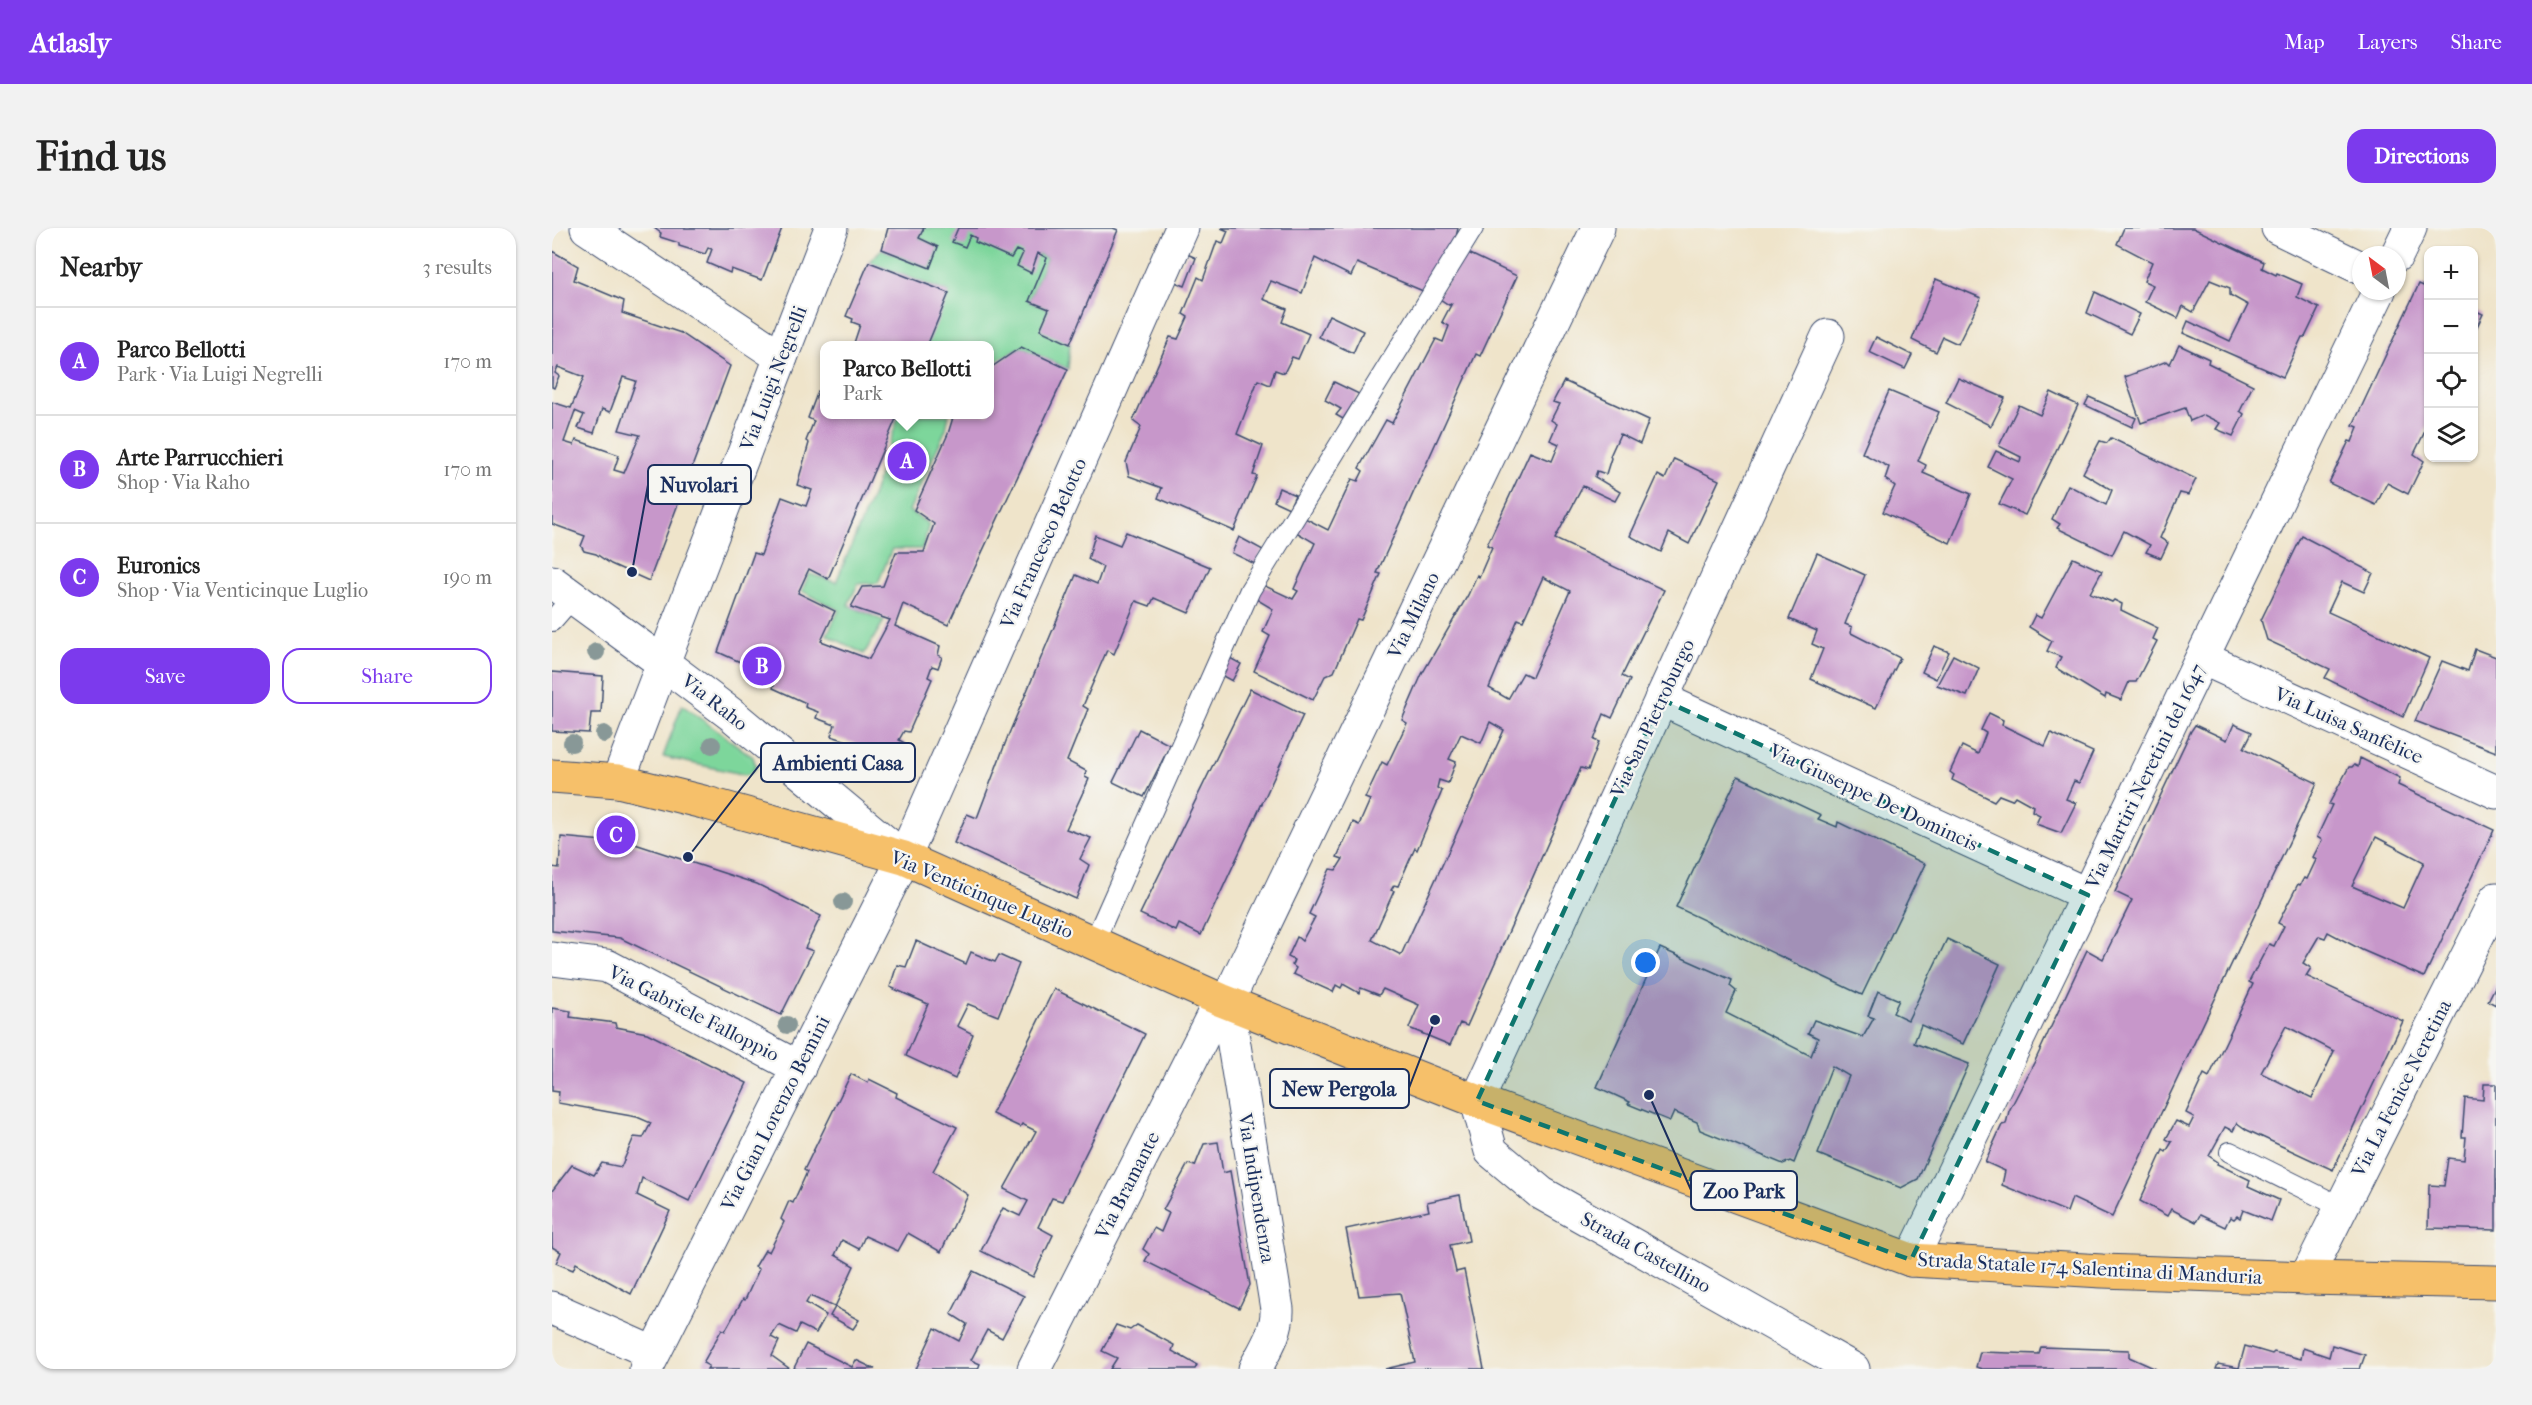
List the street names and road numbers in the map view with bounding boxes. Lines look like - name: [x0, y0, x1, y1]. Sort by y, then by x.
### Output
- street label: Via Luigi Negrelli: [735, 302, 812, 455]
- street label: Via Francesco Belotto: [995, 454, 1091, 633]
- street label: Via Milano: [1382, 568, 1444, 663]
- street label: Via San Pietroburgo: [1605, 635, 1699, 802]
- street label: Via Martiri Neretini del 1647: [2080, 660, 2210, 893]
- street label: Via Raho: [676, 669, 752, 735]
- street label: Via Luisa Sanfelice: [2270, 682, 2427, 769]
- street label: Via Giuseppe De Domincis: [1765, 738, 1982, 856]
- street label: Via Venticinque Luglio: [886, 845, 1077, 943]
- street label: Via Gabriele Falloppio: [604, 960, 783, 1066]
- street label: Via La Fenice Neretina: [2346, 995, 2456, 1182]
- street label: Via Gian Lorenzo Bemini: [716, 1012, 835, 1216]
- street label: Via Indipendenza: [1233, 1111, 1280, 1265]
- street label: Via Bramante: [1090, 1128, 1164, 1244]
- street label: Strada Castellino: [1577, 1207, 1715, 1298]
- street label: Strada Statale 174 Salentina di Manduria: [1917, 1248, 2264, 1289]

